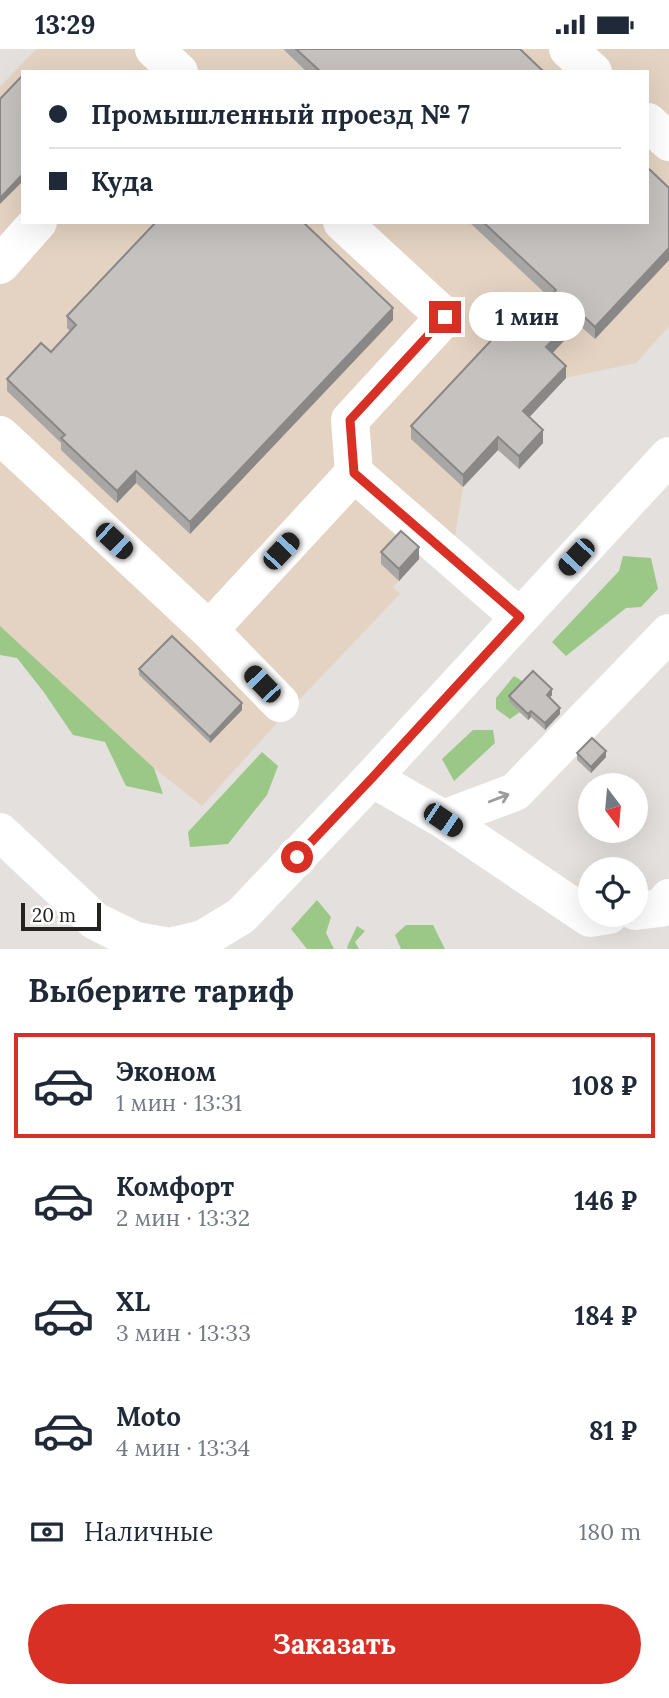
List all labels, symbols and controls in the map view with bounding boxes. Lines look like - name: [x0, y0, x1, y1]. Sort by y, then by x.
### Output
- text: 13:29: [35, 8, 95, 41]
- text: Промышленный проезд № 7: [91, 98, 470, 131]
- text: Куда: [91, 165, 153, 198]
- callout: 1 мин: [470, 293, 585, 341]
- route end: [429, 301, 461, 333]
- text: 1 мин: [495, 302, 559, 331]
- car: [92, 519, 137, 563]
- car: [259, 528, 304, 574]
- car: [554, 534, 599, 580]
- car: [240, 662, 285, 706]
- north arrow: [578, 773, 648, 843]
- map controls: [578, 773, 648, 927]
- one-way arrow: [487, 791, 509, 803]
- car: [420, 800, 467, 840]
- route start: [281, 841, 313, 873]
- button: locate: [578, 857, 648, 927]
- scale bar: [21, 900, 102, 932]
- text: 20 m: [32, 903, 76, 927]
- text: Выберите тариф: [28, 970, 294, 1011]
- icon: car: [32, 1054, 95, 1117]
- text: Эконом: [116, 1055, 216, 1088]
- text: 108 ₽: [572, 1069, 637, 1102]
- text: 1 мин · 13:31: [116, 1088, 242, 1117]
- icon: car: [32, 1169, 95, 1232]
- text: Комфорт: [116, 1170, 234, 1203]
- text: 146 ₽: [574, 1184, 637, 1217]
- text: 2 мин · 13:32: [116, 1203, 250, 1232]
- icon: car: [32, 1284, 95, 1347]
- text: XL: [116, 1285, 150, 1318]
- text: 184 ₽: [574, 1299, 637, 1332]
- text: 3 мин · 13:33: [116, 1318, 251, 1347]
- icon: car: [32, 1399, 95, 1462]
- text: Moto: [116, 1400, 181, 1433]
- text: 81 ₽: [589, 1414, 637, 1447]
- text: 4 мин · 13:34: [116, 1433, 250, 1462]
- icon: cash: [28, 1513, 66, 1551]
- text: Наличные: [84, 1515, 213, 1548]
- text: 180 m: [579, 1517, 641, 1546]
- button: Заказать: [28, 1604, 641, 1684]

